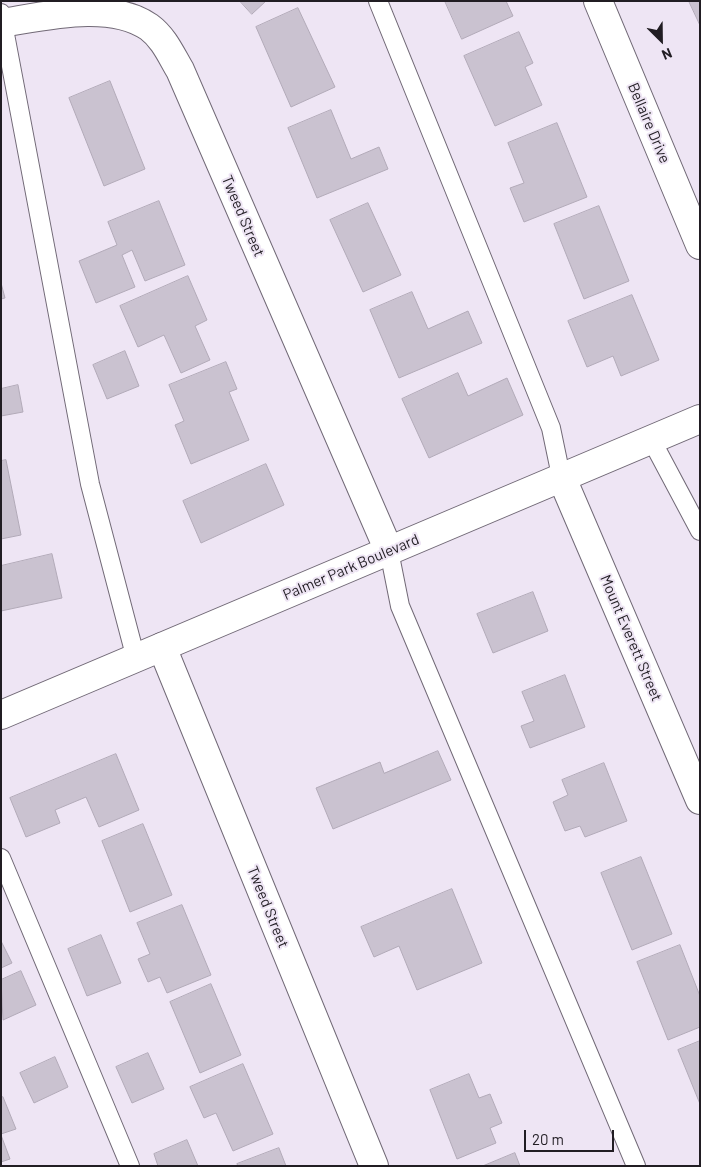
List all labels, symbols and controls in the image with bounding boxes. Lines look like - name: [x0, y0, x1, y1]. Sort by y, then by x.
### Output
- north arrow: [636, 15, 686, 65]
- text: N: [659, 45, 675, 64]
- street label: Bellaire Drive: [624, 80, 674, 166]
- street label: Tweed Street: [218, 173, 268, 259]
- street label: Palmer Park Boulevard: [280, 530, 422, 604]
- street label: Mount Everett Street: [596, 572, 666, 704]
- street label: Tweed Street: [243, 863, 293, 951]
- scale bar: [526, 1120, 616, 1152]
- text: 20 m: [532, 1130, 564, 1148]

